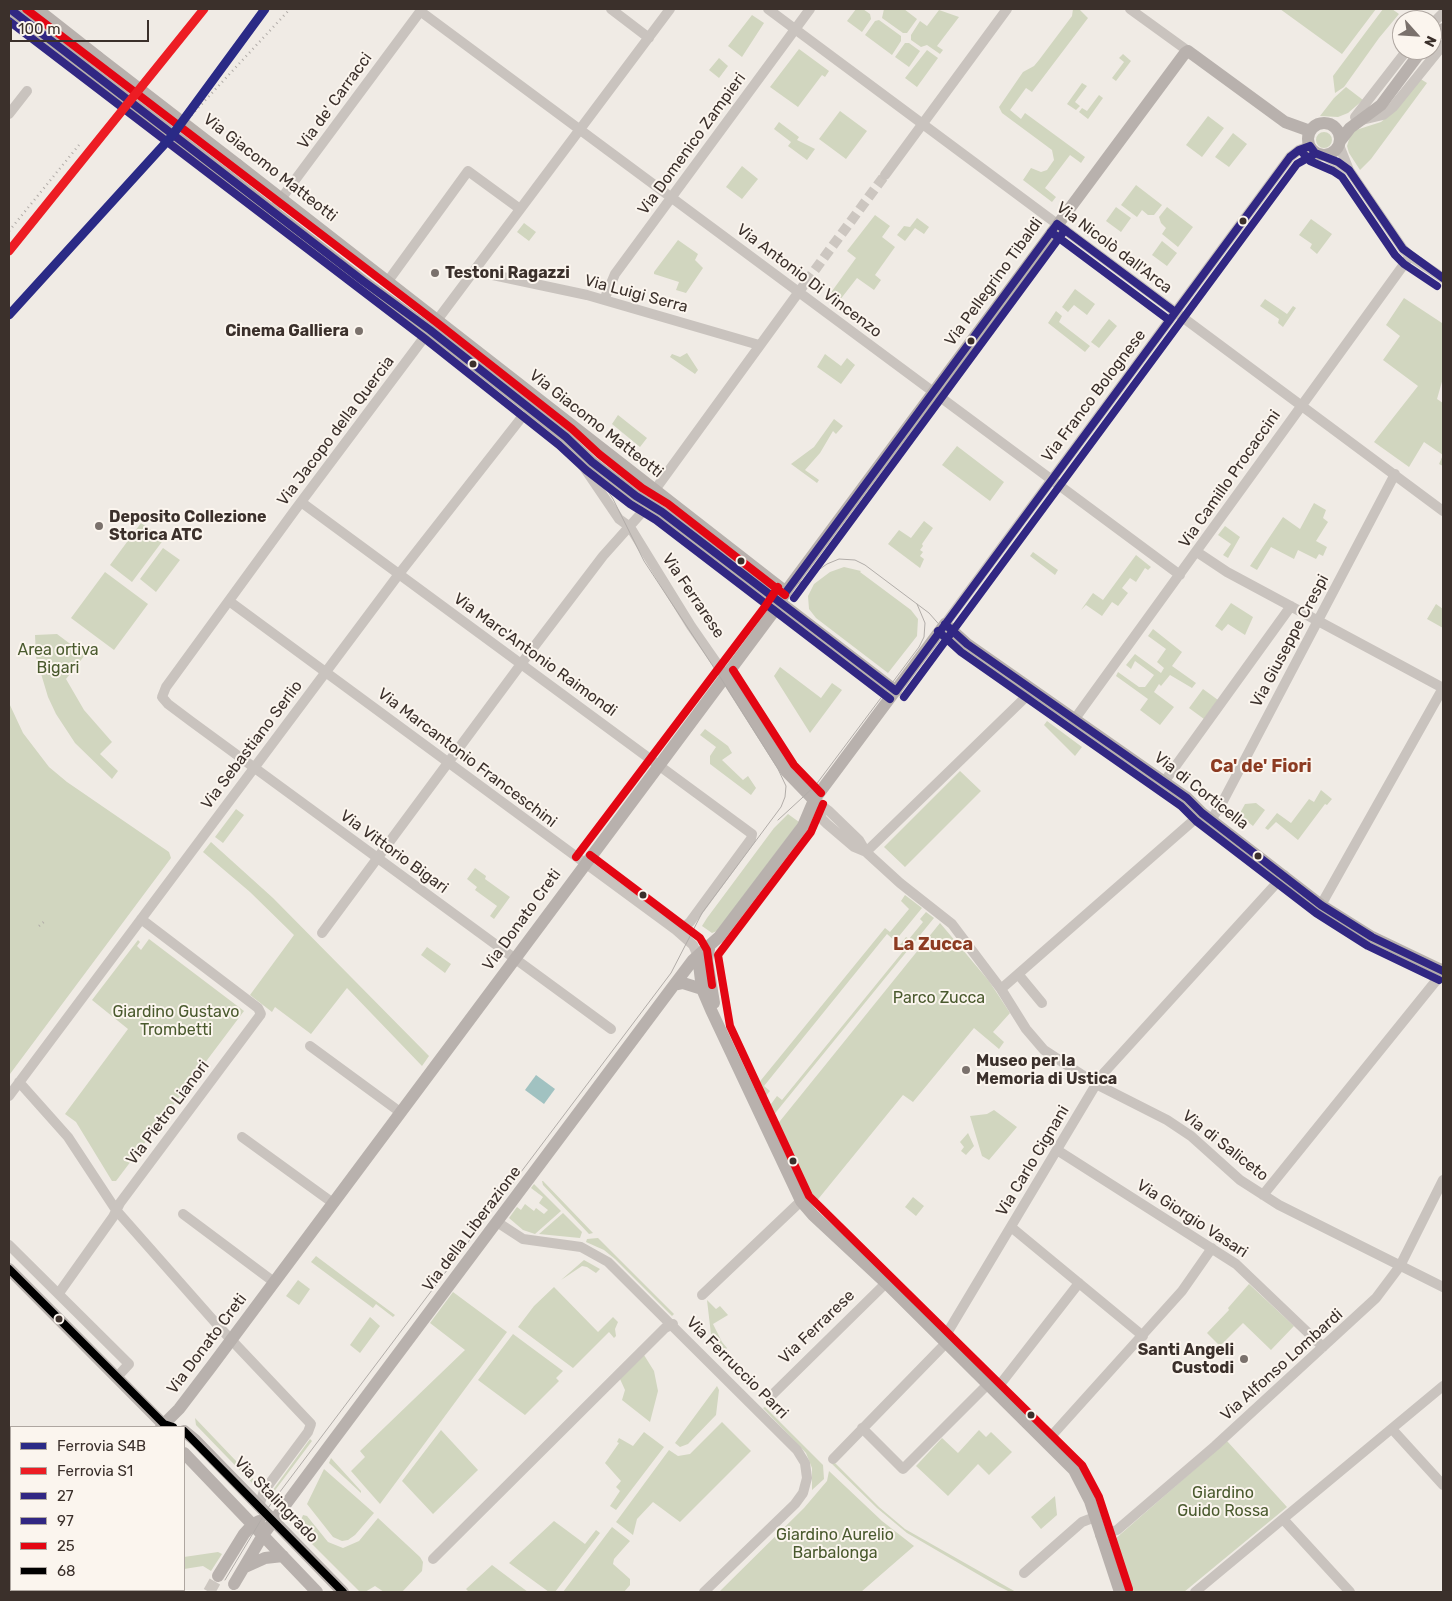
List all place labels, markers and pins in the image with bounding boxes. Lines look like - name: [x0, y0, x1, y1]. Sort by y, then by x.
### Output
- unlabelled marker: [1238, 216, 1248, 226]
- place label: Testoni Ragazzi: [445, 263, 570, 283]
- marker: Testoni Ragazzi: [429, 267, 441, 279]
- place label: Cinema Galliera: [225, 321, 349, 341]
- marker: Cinema Galliera: [353, 325, 365, 337]
- unlabelled marker: [966, 336, 976, 346]
- unlabelled marker: [468, 359, 478, 369]
- place label: Deposito Collezione Storica ATC: [109, 507, 267, 545]
- marker: Deposito Collezione Storica ATC: [93, 520, 105, 532]
- unlabelled marker: [736, 556, 746, 566]
- unlabelled marker: [1253, 851, 1263, 861]
- unlabelled marker: [638, 890, 648, 900]
- place label: Museo per la Memoria di Ustica: [976, 1051, 1117, 1089]
- marker: Museo per la Memoria di Ustica: [960, 1064, 972, 1076]
- unlabelled marker: [788, 1156, 798, 1166]
- unlabelled marker: [54, 1314, 64, 1324]
- place label: Santi Angeli Custodi: [1138, 1340, 1234, 1378]
- marker: Santi Angeli Custodi: [1238, 1353, 1250, 1365]
- unlabelled marker: [1026, 1410, 1036, 1420]

